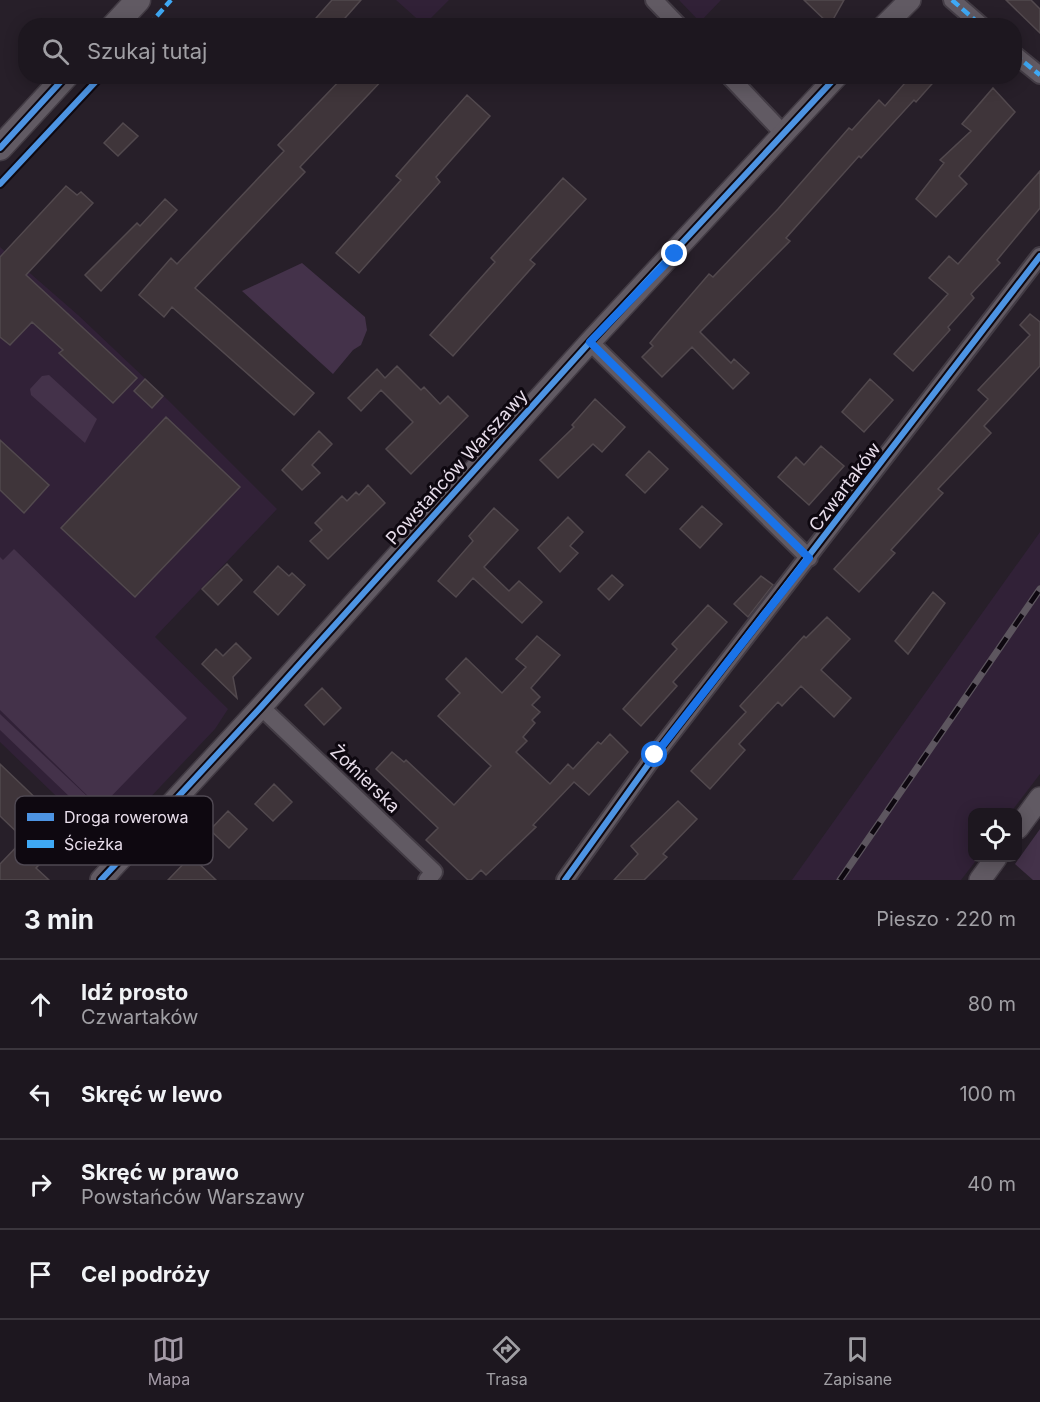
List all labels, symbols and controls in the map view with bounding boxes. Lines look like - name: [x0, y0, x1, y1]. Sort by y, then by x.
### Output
- search box: [18, 18, 1022, 84]
- icon: search: [39, 35, 72, 68]
- text: Szukaj tutaj: [87, 38, 207, 64]
- route end: [661, 240, 687, 266]
- street label: Powstańców Warszawy: [381, 385, 532, 549]
- street label: Czwartaków: [804, 438, 885, 535]
- street label: Żołnierska: [326, 740, 405, 817]
- route start: [641, 741, 667, 767]
- legend: [15, 796, 213, 865]
- text: Droga rowerowa: [64, 807, 189, 827]
- map controls: [968, 808, 1022, 862]
- button: locate: [968, 808, 1022, 862]
- text: Ścieżka: [64, 834, 123, 854]
- text: 3 min: [24, 904, 94, 935]
- text: Pieszo · 220 m: [876, 907, 1016, 931]
- text: Idź prosto: [81, 979, 188, 1005]
- icon: ahead: [24, 988, 57, 1021]
- text: 80 m: [968, 992, 1016, 1016]
- text: Czwartaków: [81, 1005, 199, 1029]
- icon: left: [24, 1078, 57, 1111]
- text: Skręć w lewo: [81, 1081, 222, 1107]
- text: 100 m: [959, 1082, 1016, 1106]
- text: Skręć w prawo: [81, 1159, 239, 1185]
- icon: right: [24, 1168, 57, 1201]
- text: 40 m: [967, 1172, 1016, 1196]
- text: Powstańców Warszawy: [81, 1185, 305, 1209]
- icon: arrive: [24, 1258, 57, 1291]
- text: Cel podróży: [81, 1261, 210, 1287]
- tab: Mapa: [148, 1333, 190, 1389]
- tab: Trasa: [486, 1333, 528, 1389]
- tab: Zapisane: [823, 1333, 892, 1389]

